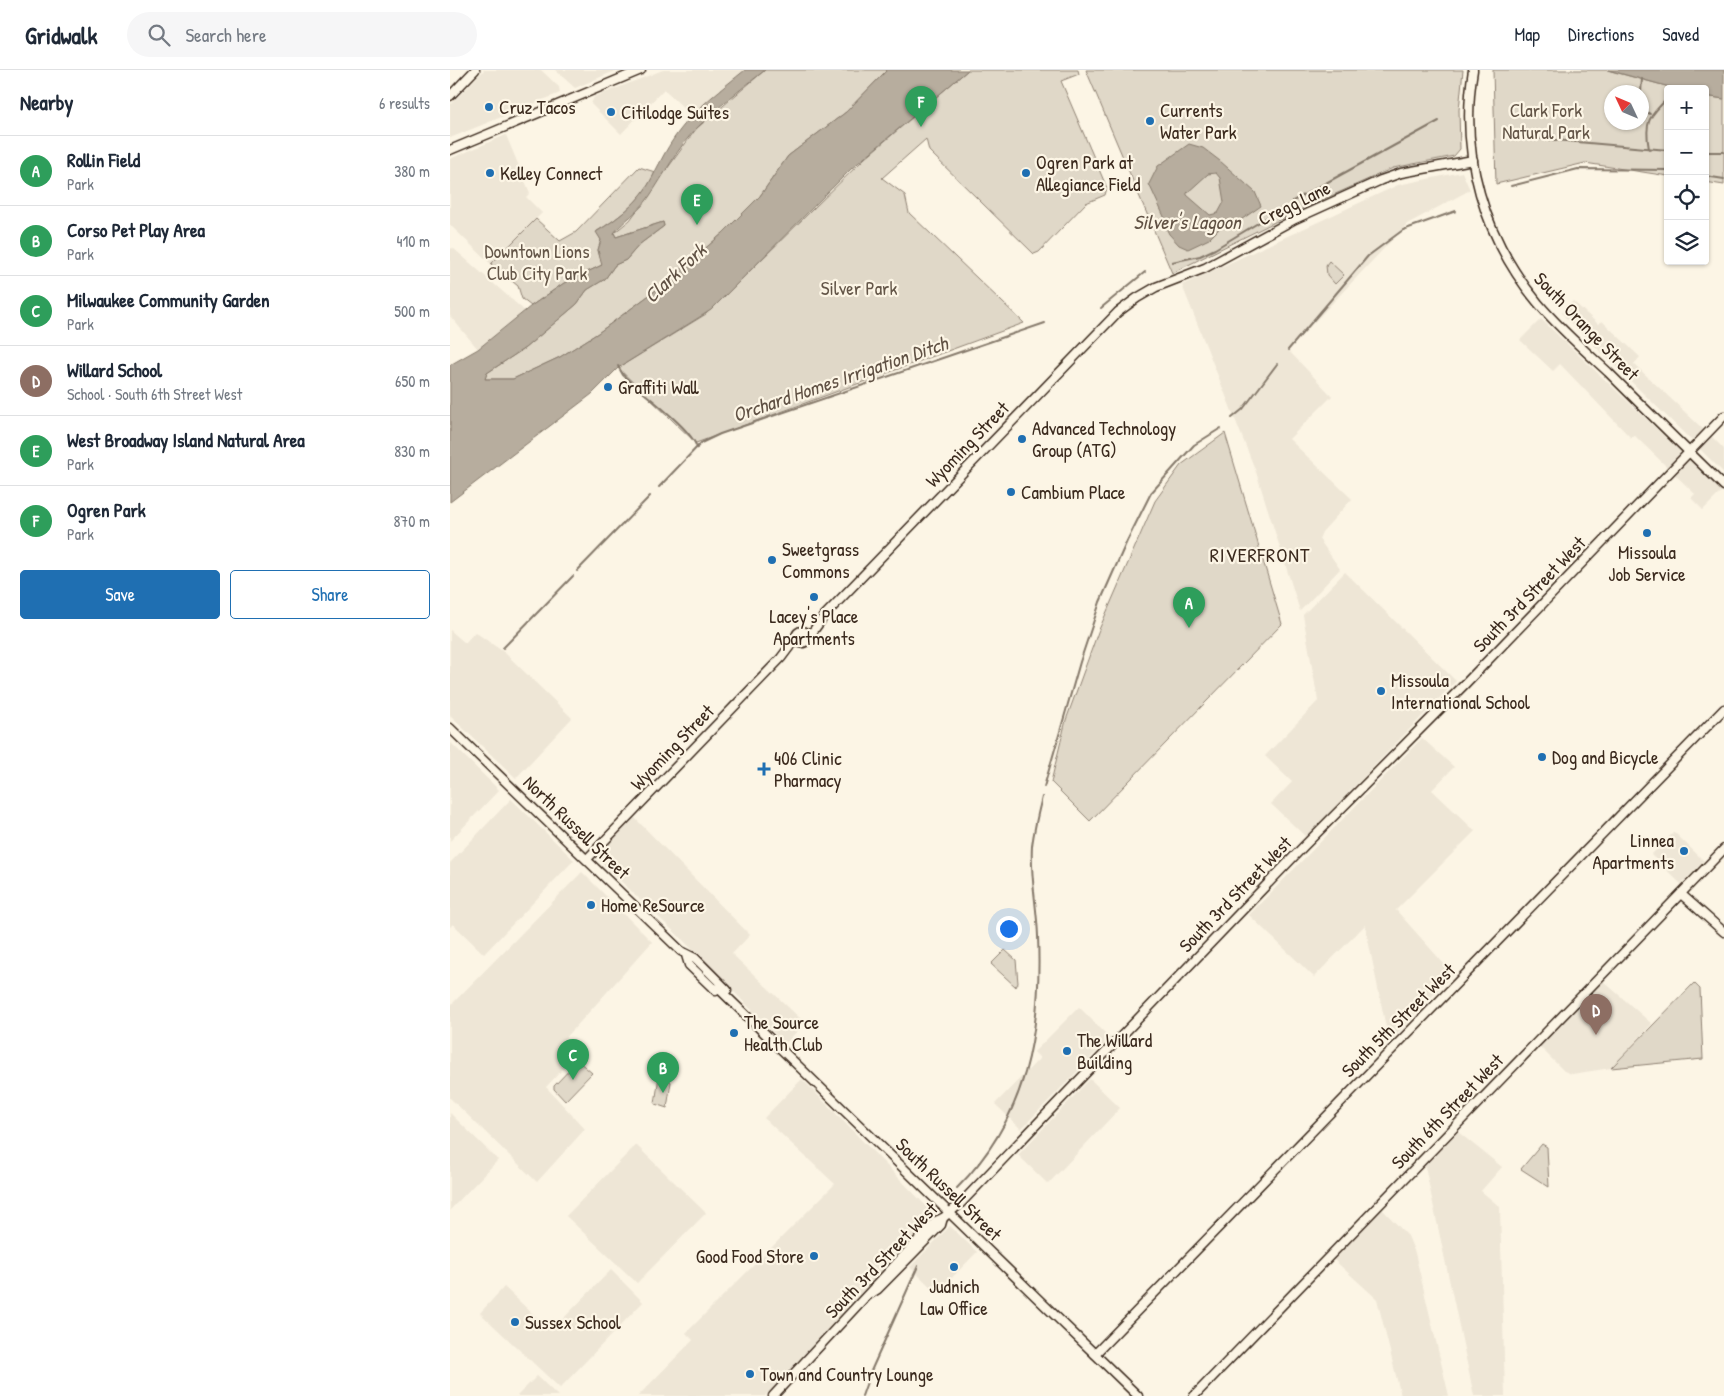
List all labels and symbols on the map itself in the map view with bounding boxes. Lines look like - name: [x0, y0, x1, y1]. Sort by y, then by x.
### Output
- north arrow: [1604, 85, 1649, 130]
- pin: F: [905, 86, 937, 127]
- place label: Cruz Tacos: [499, 94, 576, 120]
- place label: Currents Water Park: [1160, 97, 1237, 145]
- park label: Clark Fork Natural Park: [1502, 97, 1590, 145]
- place label: Citilodge Suites: [621, 99, 729, 125]
- marker: Cruz Tacos: [483, 101, 495, 113]
- marker: Citilodge Suites: [605, 106, 617, 118]
- marker: Currents Water Park: [1144, 115, 1156, 127]
- place label: Ogren Park at Allegiance Field: [1036, 149, 1141, 197]
- place label: Kelley Connect: [500, 160, 603, 186]
- marker: Kelley Connect: [484, 167, 496, 179]
- marker: Ogren Park at Allegiance Field: [1020, 167, 1032, 179]
- street label: Cregg Lane: [1254, 174, 1335, 232]
- pin: E: [681, 184, 713, 225]
- water label: Silver's Lagoon: [1133, 208, 1243, 236]
- water label: Clark Fork: [638, 236, 713, 309]
- park label: Downtown Lions Club City Park: [485, 238, 589, 286]
- street label: South Orange Street: [1529, 266, 1646, 386]
- park label: Silver Park: [821, 275, 897, 301]
- water label: Orchard Homes Irrigation Ditch: [729, 329, 953, 429]
- place label: Graffiti Wall: [618, 374, 699, 400]
- marker: Graffiti Wall: [602, 381, 614, 393]
- street label: Wyoming Street: [919, 395, 1015, 493]
- place label: Advanced Technology Group (ATG): [1032, 415, 1176, 463]
- marker: Advanced Technology Group (ATG): [1016, 433, 1028, 445]
- place label: Cambium Place: [1021, 479, 1126, 505]
- marker: Cambium Place: [1005, 486, 1017, 498]
- marker: Missoula Job Service: [1641, 527, 1653, 539]
- street label: South 3rd Street West: [1467, 530, 1592, 658]
- place label: Sweetgrass Commons: [782, 536, 859, 584]
- place label: Missoula Job Service: [1608, 539, 1686, 587]
- district label: RIVERFRONT: [1210, 541, 1310, 568]
- marker: Sweetgrass Commons: [766, 554, 778, 566]
- pin: A: [1173, 587, 1205, 628]
- marker: Lacey's Place Apartments: [808, 591, 820, 603]
- place label: Lacey's Place Apartments: [770, 603, 859, 651]
- place label: Missoula International School: [1391, 667, 1531, 715]
- marker: Missoula International School: [1375, 685, 1387, 697]
- street label: Wyoming Street: [624, 698, 720, 796]
- place label: Dog and Bicycle: [1552, 744, 1659, 770]
- place label: 406 Clinic Pharmacy: [774, 745, 842, 793]
- marker: Dog and Bicycle: [1536, 751, 1548, 763]
- marker: 406 Clinic Pharmacy: [758, 763, 770, 775]
- street label: North Russell Street: [518, 769, 636, 885]
- place label: Linnea Apartments: [1592, 827, 1675, 875]
- street label: South 3rd Street West: [1173, 830, 1298, 958]
- marker: Linnea Apartments: [1678, 845, 1690, 857]
- place label: Home ReSource: [601, 892, 705, 918]
- marker: Home ReSource: [585, 899, 597, 911]
- your location: [996, 916, 1022, 942]
- street label: South 5th Street West: [1335, 957, 1461, 1083]
- pin: D: [1580, 994, 1612, 1035]
- place label: The Source Health Club: [744, 1009, 823, 1057]
- marker: The Source Health Club: [728, 1027, 740, 1039]
- place label: The Willard Building: [1077, 1027, 1153, 1075]
- pin: C: [557, 1039, 589, 1080]
- marker: The Willard Building: [1061, 1045, 1073, 1057]
- street label: South 6th Street West: [1385, 1047, 1509, 1174]
- pin: B: [647, 1052, 679, 1093]
- street label: South Russell Street: [890, 1132, 1008, 1247]
- street label: South 3rd Street West: [819, 1196, 944, 1324]
- place label: Good Food Store: [696, 1243, 804, 1269]
- marker: Good Food Store: [808, 1250, 820, 1262]
- marker: Judnich Law Office: [948, 1261, 960, 1273]
- place label: Judnich Law Office: [920, 1273, 988, 1321]
- place label: Sussex School: [525, 1309, 622, 1335]
- marker: Sussex School: [509, 1316, 521, 1328]
- place label: Town and Country Lounge: [760, 1361, 934, 1387]
- marker: Town and Country Lounge: [744, 1368, 756, 1380]

